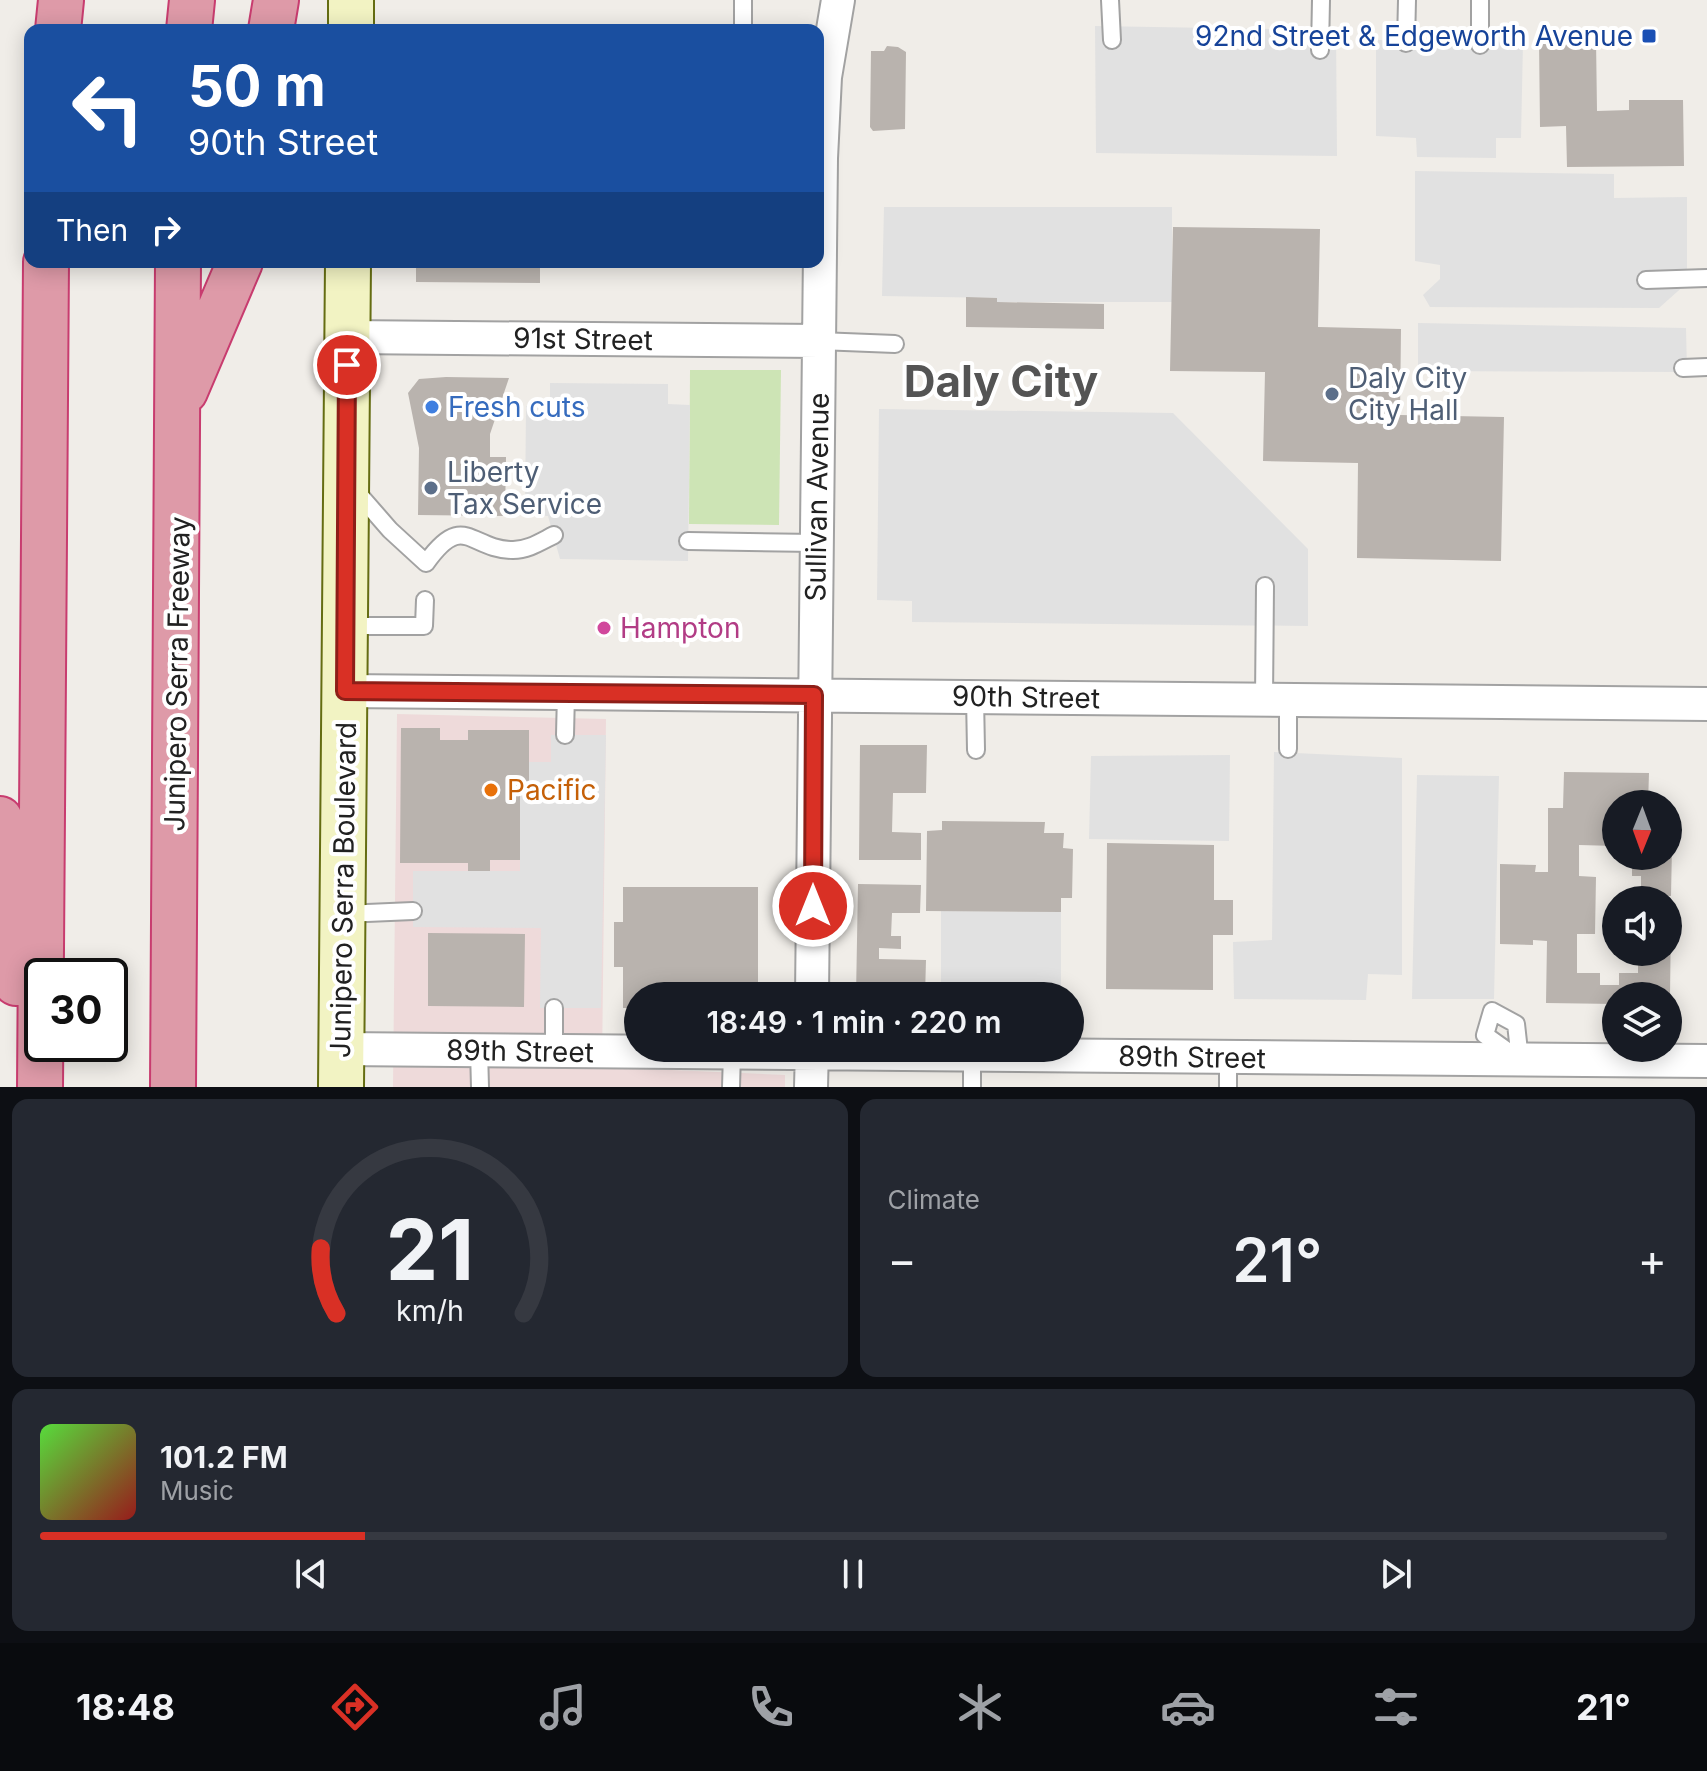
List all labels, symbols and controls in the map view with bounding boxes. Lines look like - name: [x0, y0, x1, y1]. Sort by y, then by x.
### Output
- place label: 92nd Street & Edgeworth Avenue: [1195, 19, 1633, 53]
- marker: 92nd Street & Edgeworth Avenue: [1640, 27, 1658, 45]
- text: 50 m: [188, 52, 326, 120]
- icon: left: [56, 56, 160, 160]
- text: 90th Street: [188, 120, 378, 164]
- icon: right: [144, 208, 188, 252]
- text: Then: [56, 212, 128, 248]
- street label: 91st Street: [513, 321, 653, 357]
- pin: [313, 331, 381, 399]
- icon: arrive: [325, 343, 369, 387]
- district label: Daly City: [904, 354, 1098, 408]
- place label: Daly City City Hall: [1348, 361, 1467, 427]
- marker: Daly City City Hall: [1323, 385, 1341, 403]
- place label: Fresh cuts: [448, 390, 586, 424]
- street label: Sullivan Avenue: [798, 392, 836, 602]
- marker: Fresh cuts: [423, 398, 441, 416]
- place label: Liberty Tax Service: [447, 455, 602, 521]
- marker: Liberty Tax Service: [422, 479, 440, 497]
- street label: Junipero Serra Freeway: [157, 516, 197, 832]
- place label: Hampton: [620, 611, 740, 645]
- marker: Hampton: [595, 619, 613, 637]
- street label: 90th Street: [952, 679, 1100, 715]
- street label: Junipero Serra Boulevard: [323, 722, 363, 1058]
- place label: Pacific: [507, 773, 597, 807]
- marker: Pacific: [482, 781, 500, 799]
- north arrow: [1602, 790, 1682, 870]
- map controls: [1602, 790, 1682, 1062]
- position arrow: [771, 864, 855, 948]
- button: sound: [1602, 886, 1682, 966]
- speed limit sign: 30: [24, 958, 128, 1062]
- button: layers: [1602, 982, 1682, 1062]
- text: 18:49 · 1 min · 220 m: [706, 1004, 1002, 1040]
- street label: 89th Street: [446, 1033, 594, 1069]
- street label: 89th Street: [1118, 1039, 1266, 1075]
- text: Climate: [888, 1184, 980, 1215]
- text: 21: [386, 1199, 474, 1300]
- text: 21°: [1232, 1224, 1322, 1296]
- text: −: [888, 1233, 917, 1287]
- text: +: [1638, 1233, 1667, 1287]
- text: km/h: [396, 1293, 464, 1328]
- text: 101.2 FM: [160, 1439, 288, 1475]
- text: Music: [160, 1475, 234, 1506]
- icon: previous: [289, 1552, 333, 1596]
- icon: pause: [831, 1552, 875, 1596]
- icon: next: [1374, 1552, 1418, 1596]
- icon: directions: [327, 1679, 383, 1735]
- icon: music: [535, 1679, 591, 1735]
- icon: phone: [743, 1679, 799, 1735]
- icon: climate: [952, 1679, 1008, 1735]
- icon: car: [1160, 1679, 1216, 1735]
- icon: filters: [1368, 1679, 1424, 1735]
- text: 18:48: [76, 1685, 175, 1729]
- text: 21°: [1576, 1685, 1631, 1729]

